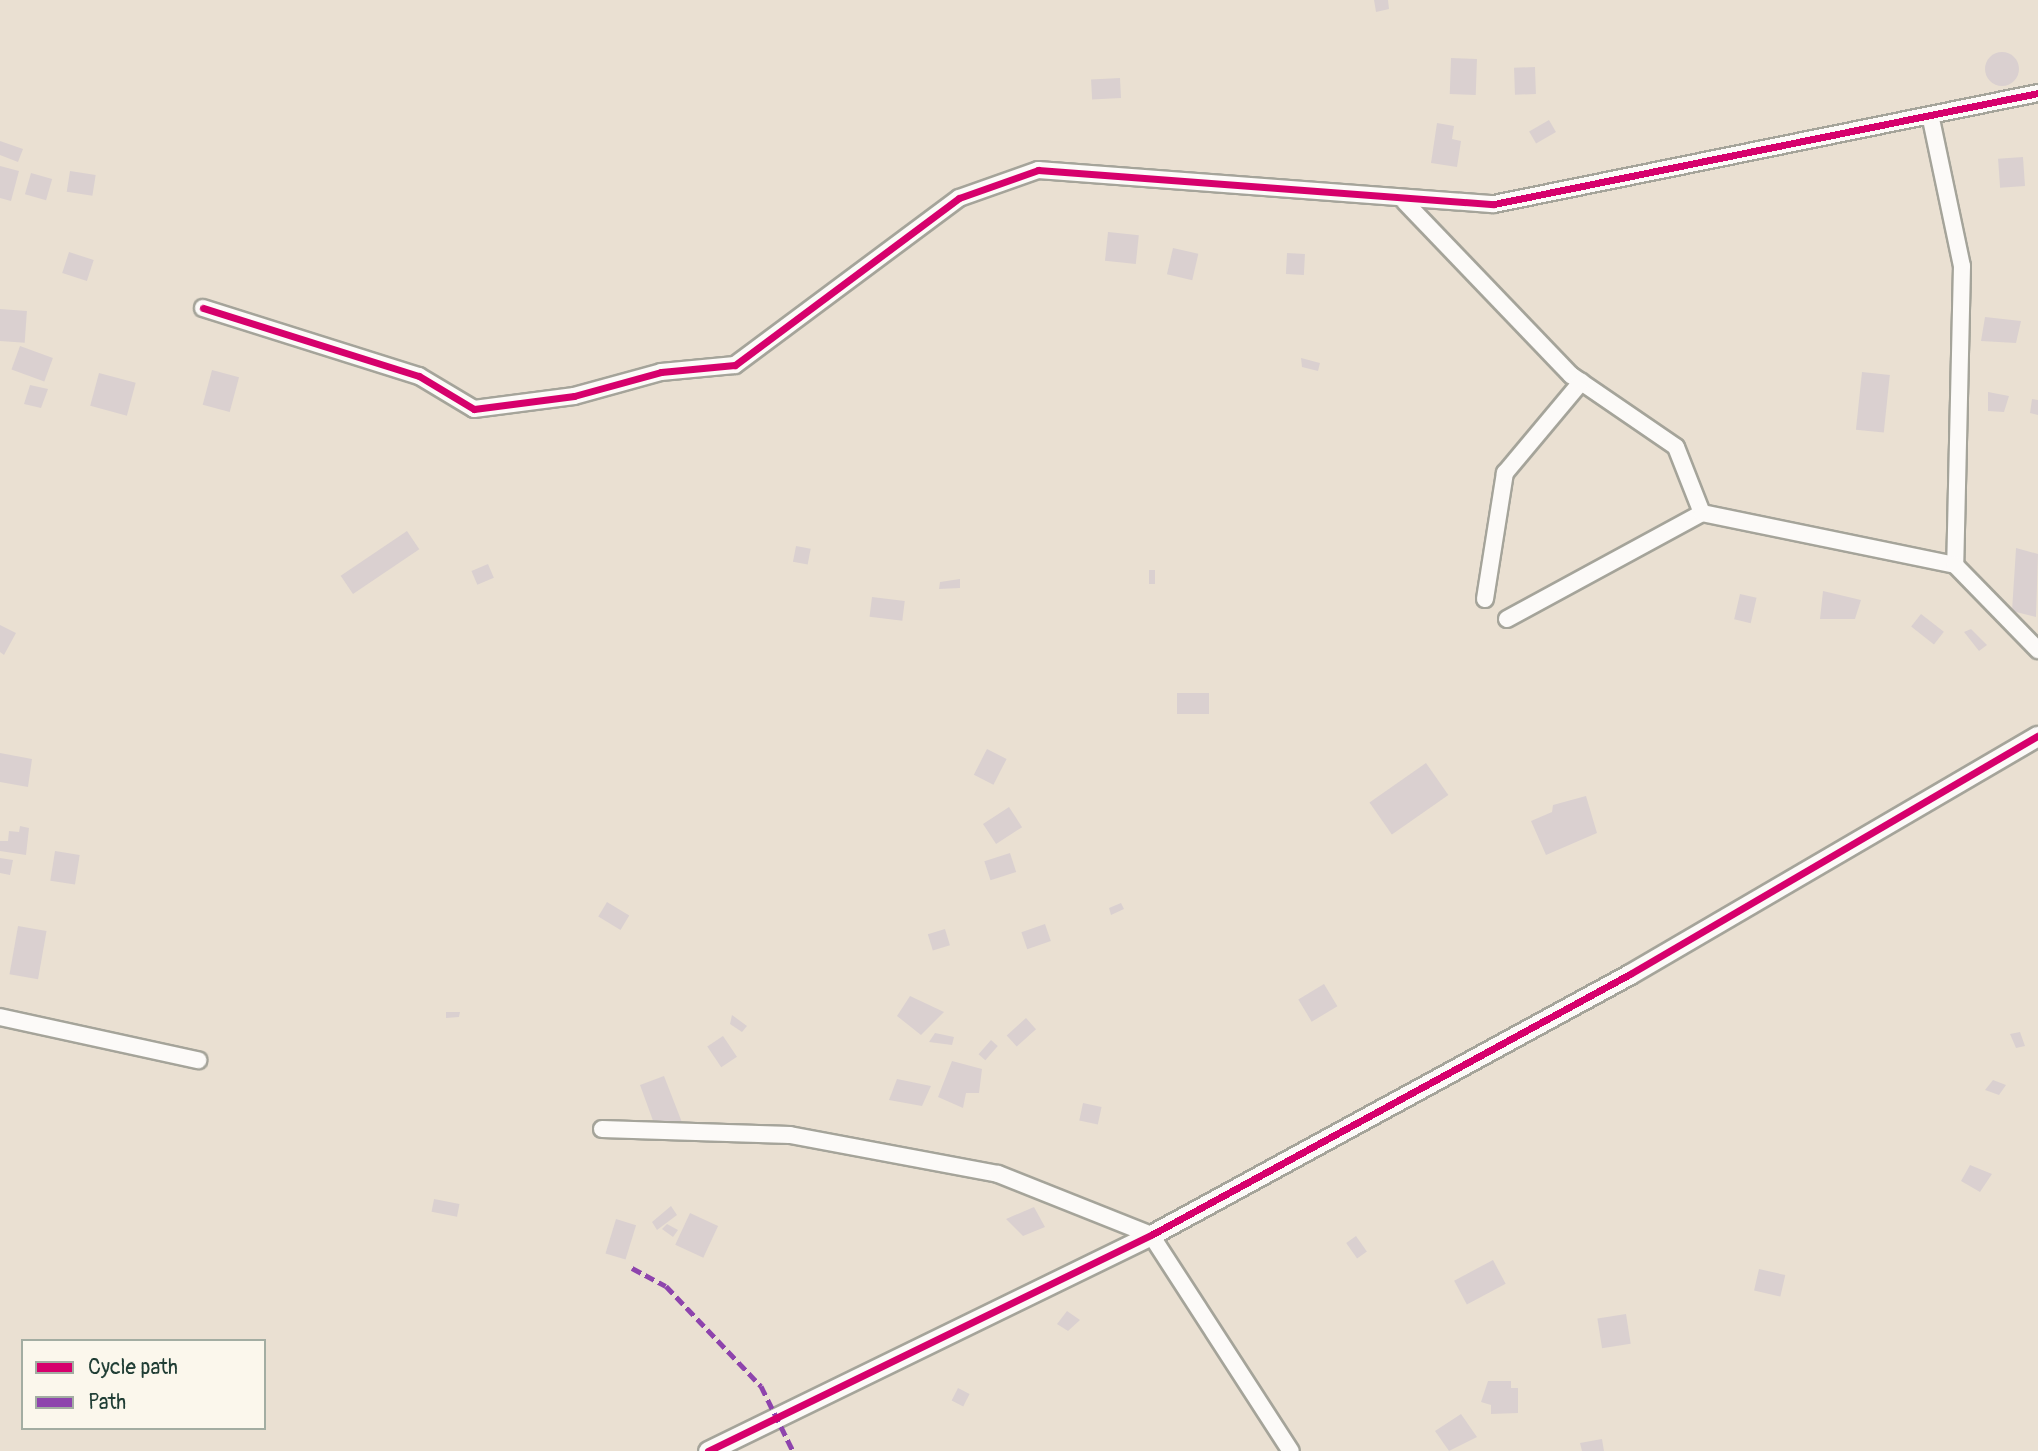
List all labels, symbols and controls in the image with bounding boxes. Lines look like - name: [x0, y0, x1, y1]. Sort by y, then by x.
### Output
- legend: [21, 1339, 266, 1430]
- text: Cycle path: [88, 1354, 178, 1381]
- text: Path: [88, 1389, 126, 1416]

